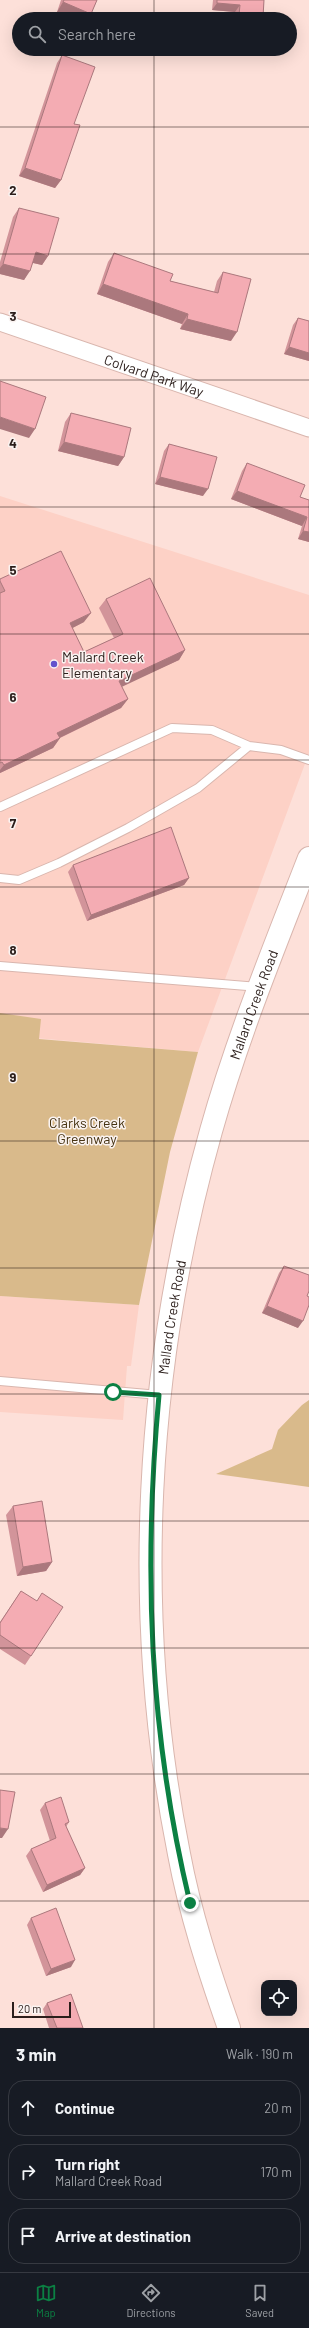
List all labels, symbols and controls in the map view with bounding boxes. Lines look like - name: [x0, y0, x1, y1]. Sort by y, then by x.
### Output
- search box: [12, 12, 297, 56]
- icon: search: [26, 23, 48, 45]
- text: Search here: [58, 25, 136, 43]
- text: 2: [9, 182, 17, 198]
- text: 3: [9, 308, 17, 324]
- street label: Colvard Park Way: [102, 350, 207, 400]
- text: 4: [9, 435, 17, 451]
- text: 5: [9, 562, 17, 578]
- place label: Mallard Creek Elementary: [62, 648, 144, 681]
- marker: Mallard Creek Elementary: [49, 659, 59, 669]
- text: 6: [10, 689, 17, 705]
- text: 7: [10, 815, 17, 831]
- text: 8: [9, 942, 17, 958]
- street label: Mallard Creek Road: [225, 947, 281, 1062]
- text: 9: [10, 1069, 17, 1085]
- park label: Clarks Creek Greenway: [49, 1114, 125, 1147]
- street label: Mallard Creek Road: [154, 1259, 189, 1375]
- route start: [104, 1383, 122, 1401]
- route end: [181, 1894, 199, 1912]
- map controls: [261, 1980, 297, 2016]
- button: locate: [261, 1980, 297, 2016]
- scale bar: [12, 2000, 71, 2019]
- text: 20 m: [18, 2002, 41, 2015]
- text: 3 min: [16, 2044, 56, 2064]
- text: Walk · 190 m: [226, 2046, 293, 2062]
- icon: ahead: [17, 2097, 39, 2119]
- text: Continue: [55, 2099, 115, 2117]
- text: 20 m: [264, 2100, 292, 2116]
- text: Turn right: [55, 2155, 120, 2173]
- icon: right: [17, 2161, 39, 2183]
- text: 170 m: [261, 2164, 292, 2180]
- text: Mallard Creek Road: [55, 2173, 162, 2189]
- icon: arrive: [17, 2225, 39, 2247]
- text: Arrive at destination: [55, 2227, 191, 2245]
- tab: Map: [35, 2282, 57, 2319]
- tab: Directions: [126, 2282, 176, 2319]
- tab: Saved: [245, 2282, 274, 2319]

